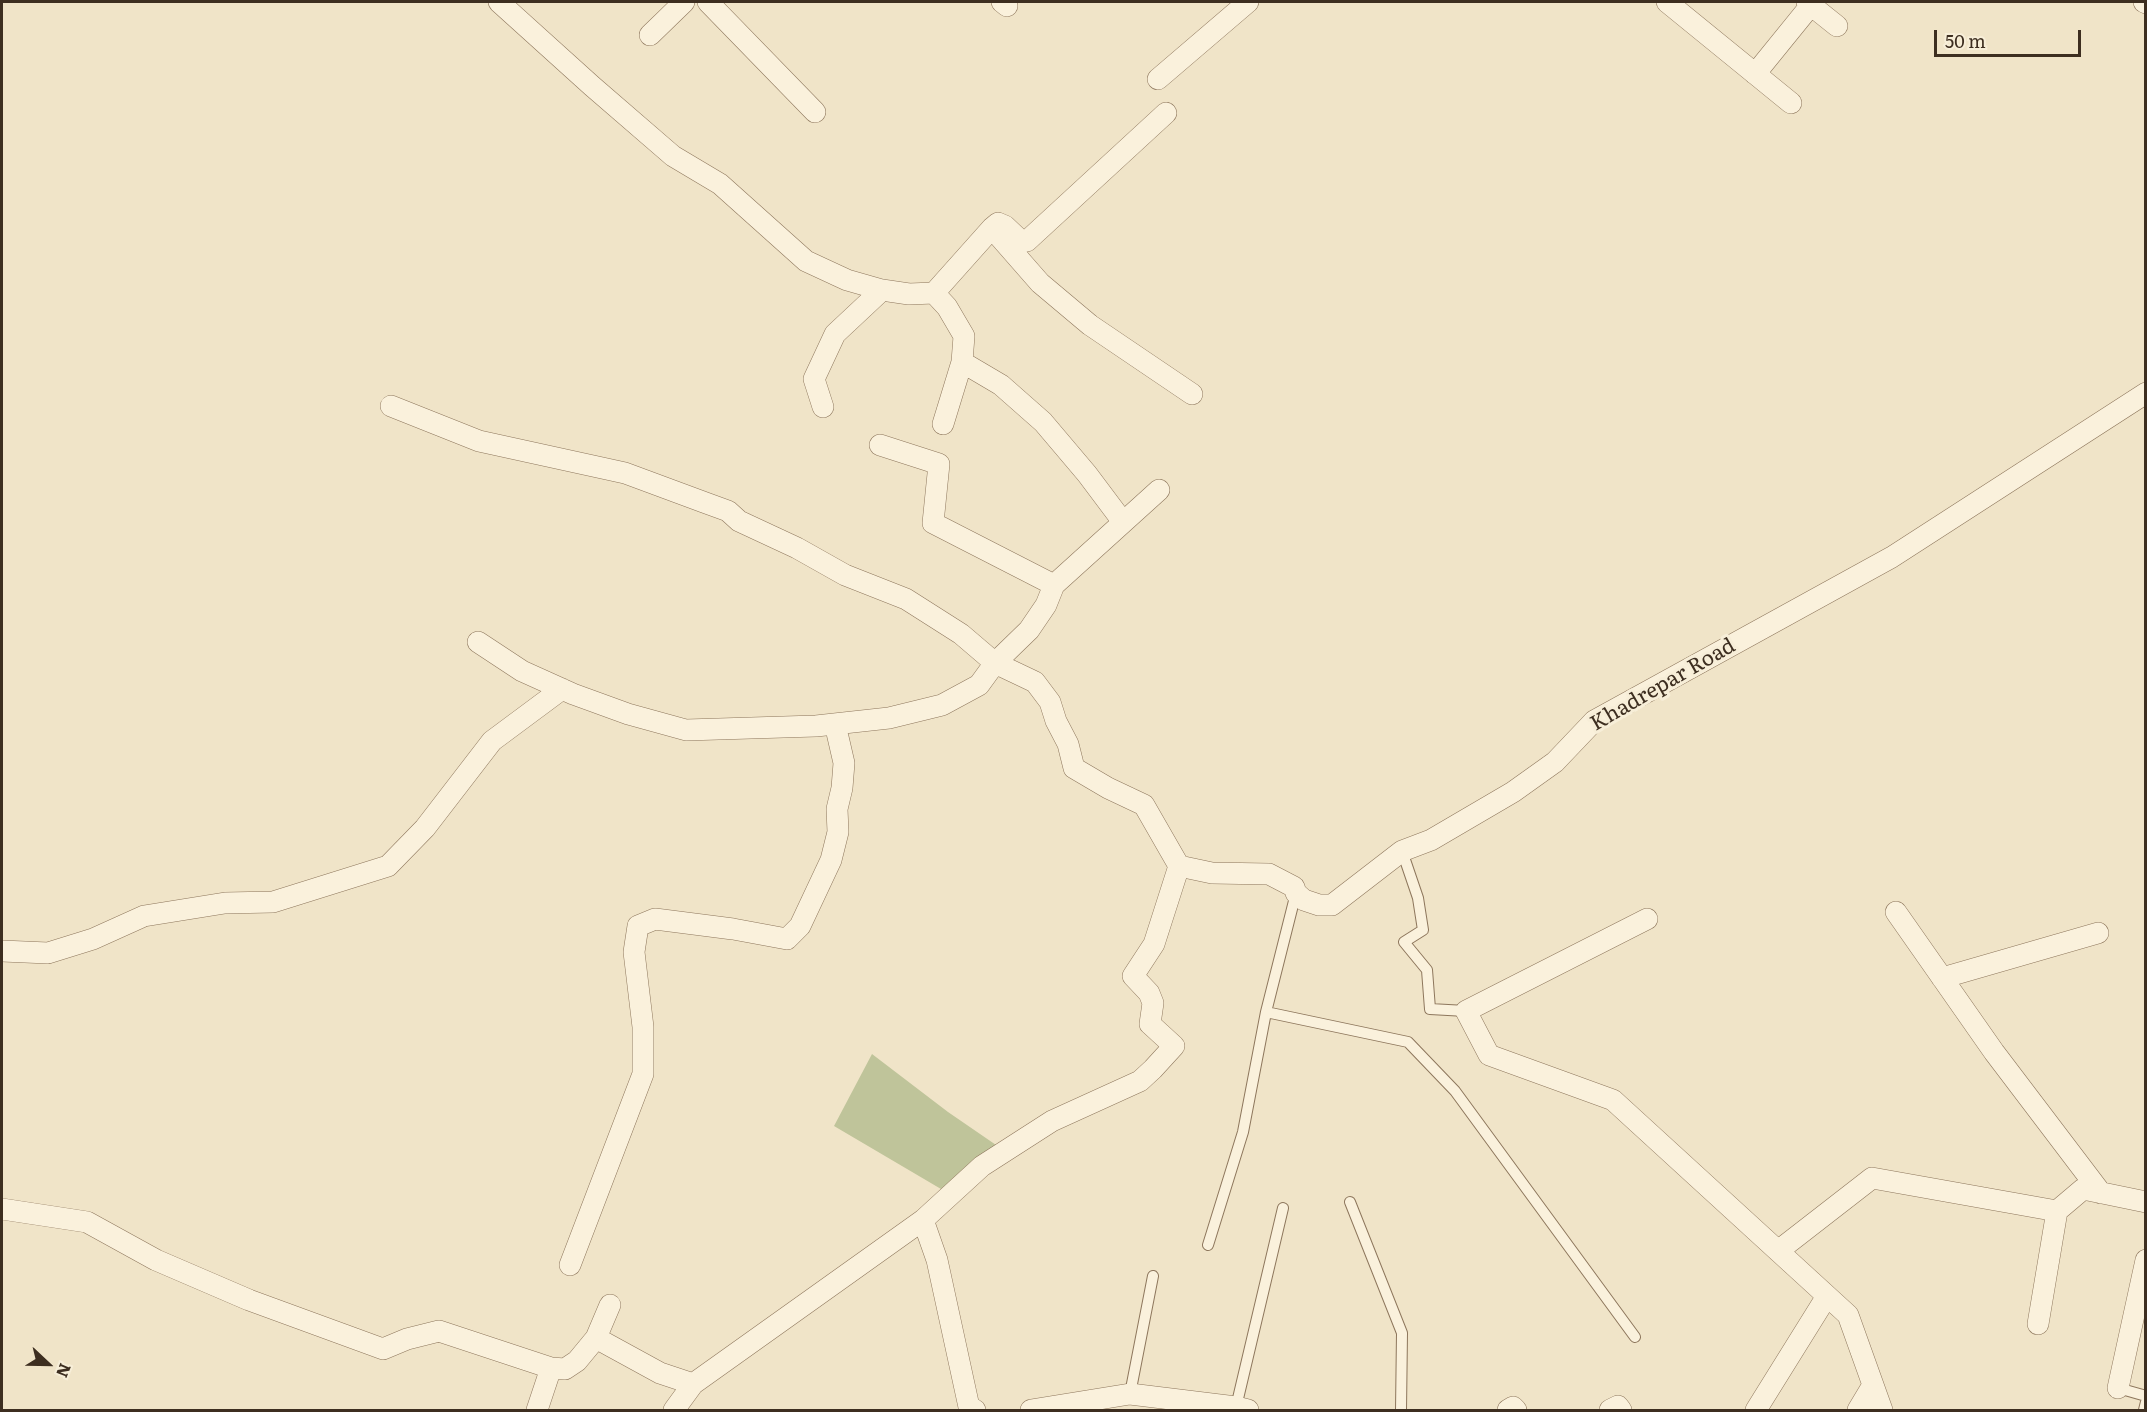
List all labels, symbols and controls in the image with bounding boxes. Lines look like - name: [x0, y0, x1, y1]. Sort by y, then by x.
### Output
- scale bar: [1937, 18, 2084, 56]
- text: 50 m: [1945, 27, 1986, 54]
- street label: Khadrepar Road: [1586, 633, 1740, 737]
- north arrow: [18, 1334, 78, 1394]
- text: N: [51, 1360, 78, 1381]

